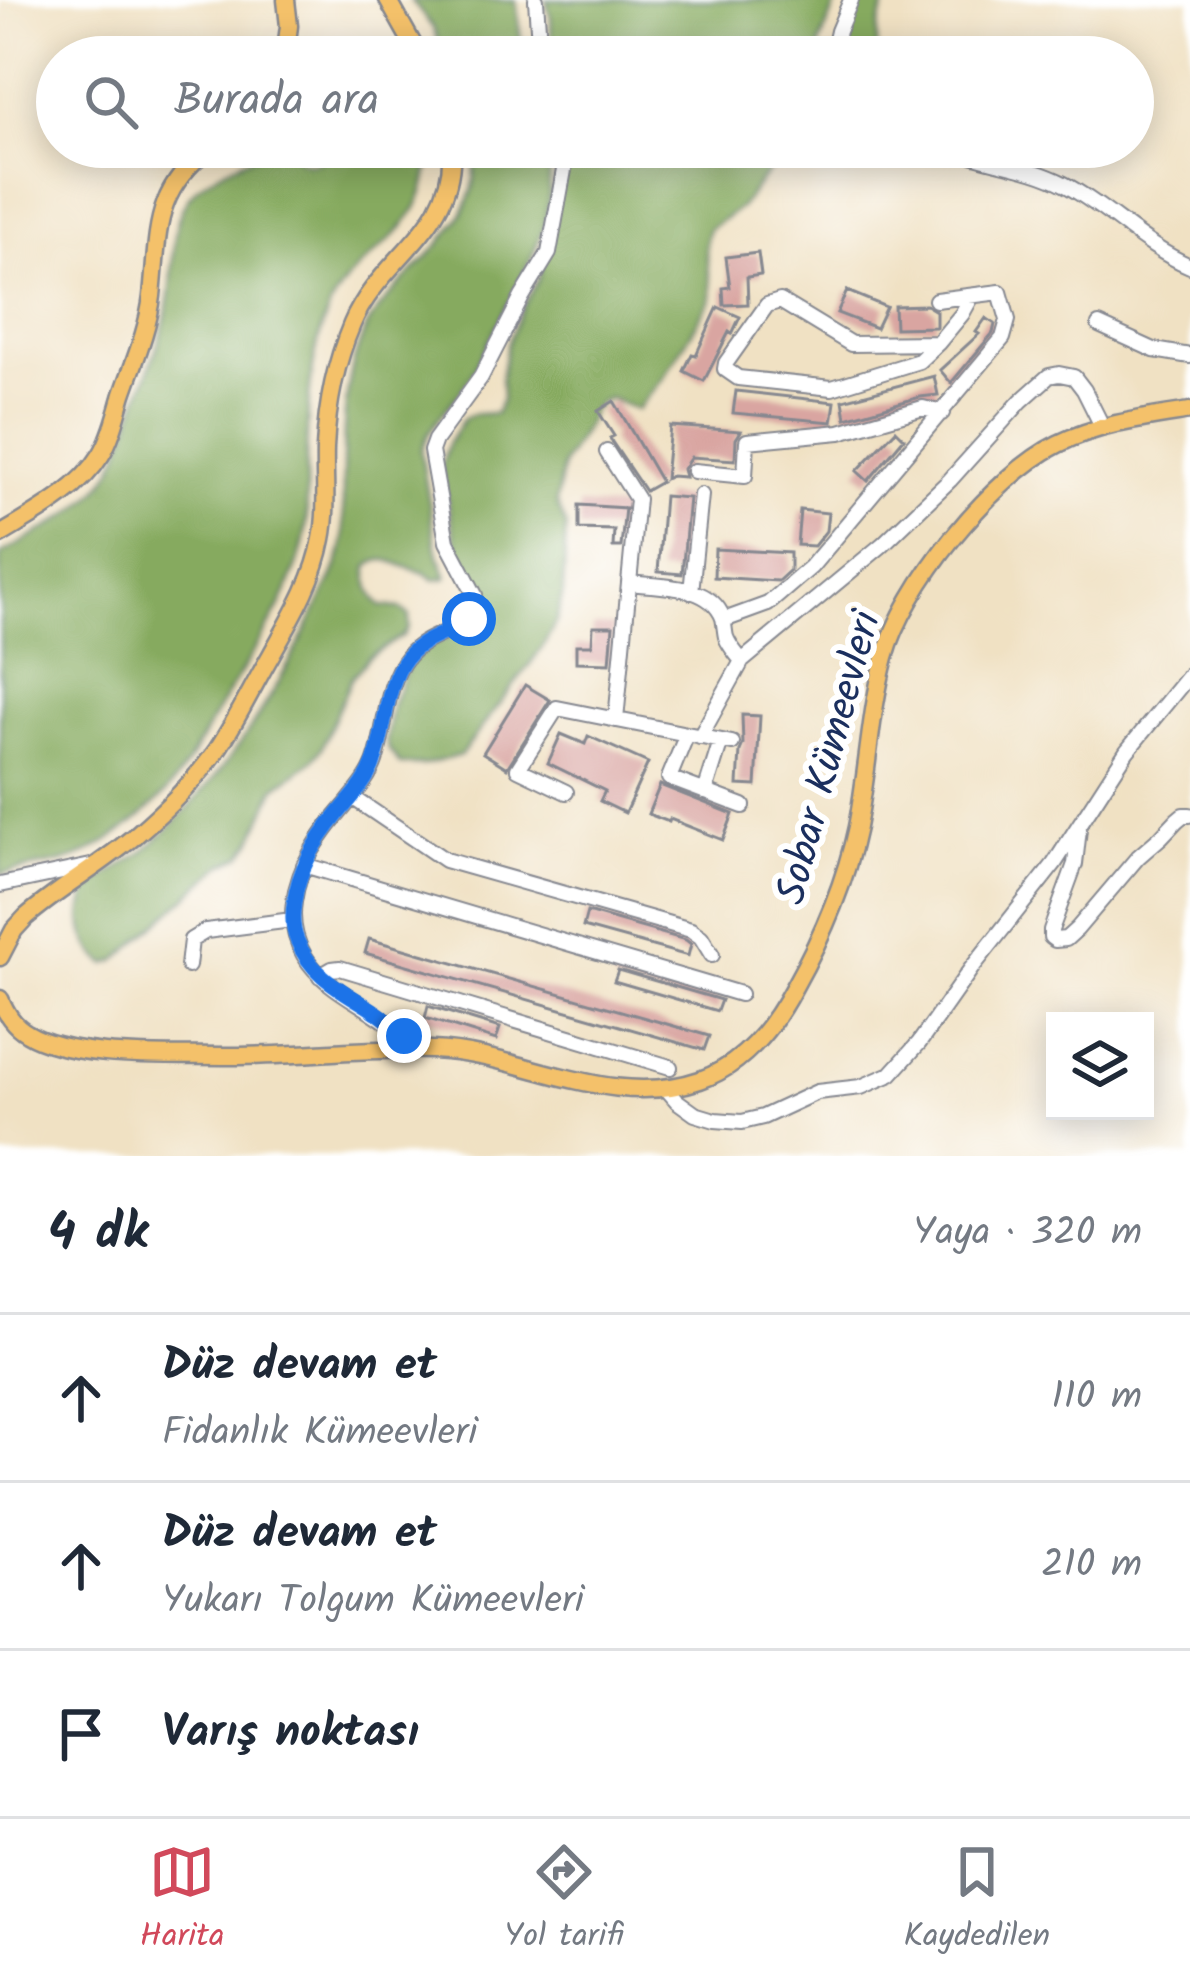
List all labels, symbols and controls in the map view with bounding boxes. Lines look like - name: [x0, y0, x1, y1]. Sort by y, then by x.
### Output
- search box: [36, 36, 1154, 168]
- text: Burada ara: [174, 66, 379, 138]
- icon: search: [78, 69, 144, 135]
- route start: [442, 592, 496, 646]
- street label: Sobar Kümeevleri: [759, 602, 902, 912]
- route end: [377, 1009, 431, 1063]
- map controls: [1046, 1012, 1154, 1120]
- button: layers: [1046, 1012, 1154, 1120]
- text: 4 dk: [48, 1194, 148, 1275]
- text: Yaya · 320 m: [913, 1203, 1142, 1265]
- text: Düz devam et: [162, 1331, 437, 1403]
- icon: ahead: [48, 1365, 114, 1431]
- text: 110 m: [1051, 1367, 1142, 1429]
- text: Fidanlık Kümeevleri: [162, 1403, 477, 1465]
- text: Düz devam et: [162, 1499, 437, 1571]
- icon: ahead: [48, 1533, 114, 1599]
- text: 210 m: [1041, 1535, 1142, 1597]
- text: Yukarı Tolgum Kümeevleri: [162, 1571, 584, 1633]
- text: Varış noktası: [162, 1698, 419, 1770]
- icon: arrive: [48, 1701, 114, 1767]
- tab: Harita: [140, 1839, 224, 1964]
- tab: Yol tarifi: [504, 1839, 624, 1964]
- tab: Kaydedilen: [904, 1839, 1050, 1964]

